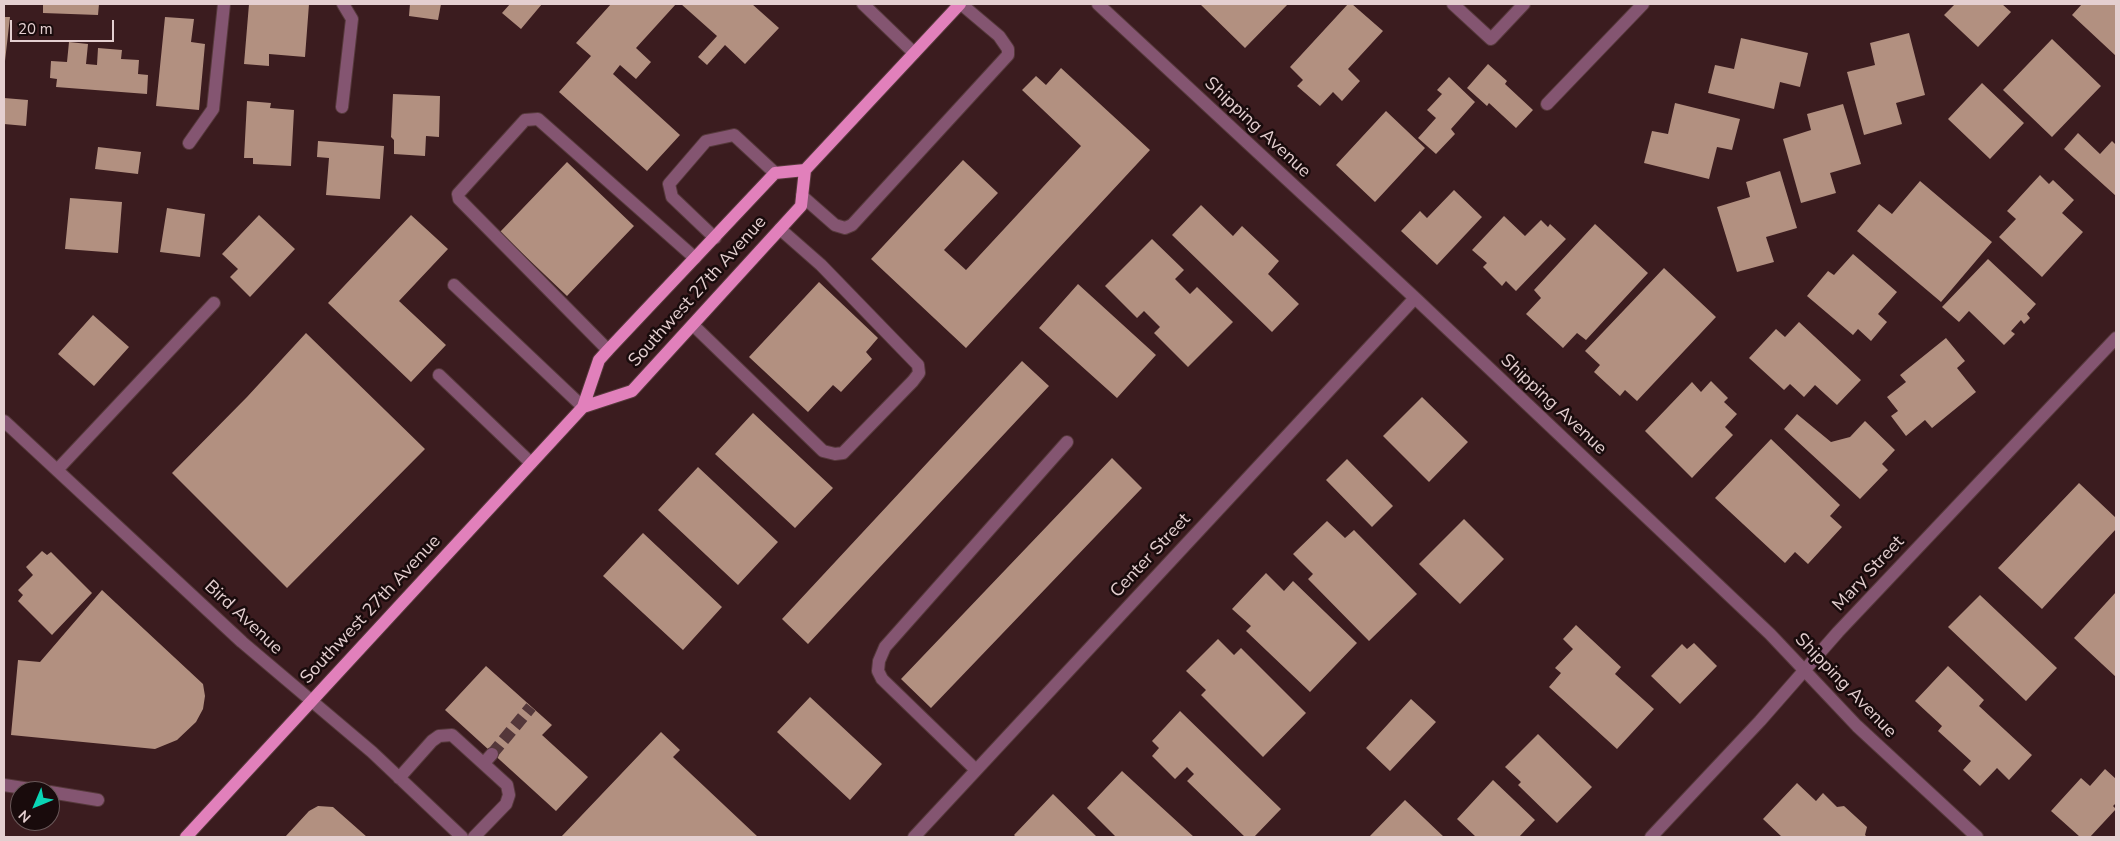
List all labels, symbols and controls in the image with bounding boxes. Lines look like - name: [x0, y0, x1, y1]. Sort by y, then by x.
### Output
- scale bar: [12, 10, 116, 42]
- text: 20 m: [18, 19, 53, 39]
- street label: Shipping Avenue: [1199, 73, 1315, 183]
- street label: Southwest 27th Avenue: [625, 212, 771, 372]
- street label: Shipping Avenue: [1495, 350, 1611, 460]
- street label: Center Street: [1107, 509, 1195, 603]
- street label: Southwest 27th Avenue: [296, 531, 446, 689]
- street label: Mary Street: [1829, 532, 1909, 616]
- street label: Bird Avenue: [199, 576, 287, 660]
- street label: Shipping Avenue: [1790, 629, 1900, 743]
- north arrow: [10, 781, 60, 831]
- text: N: [14, 806, 35, 827]

